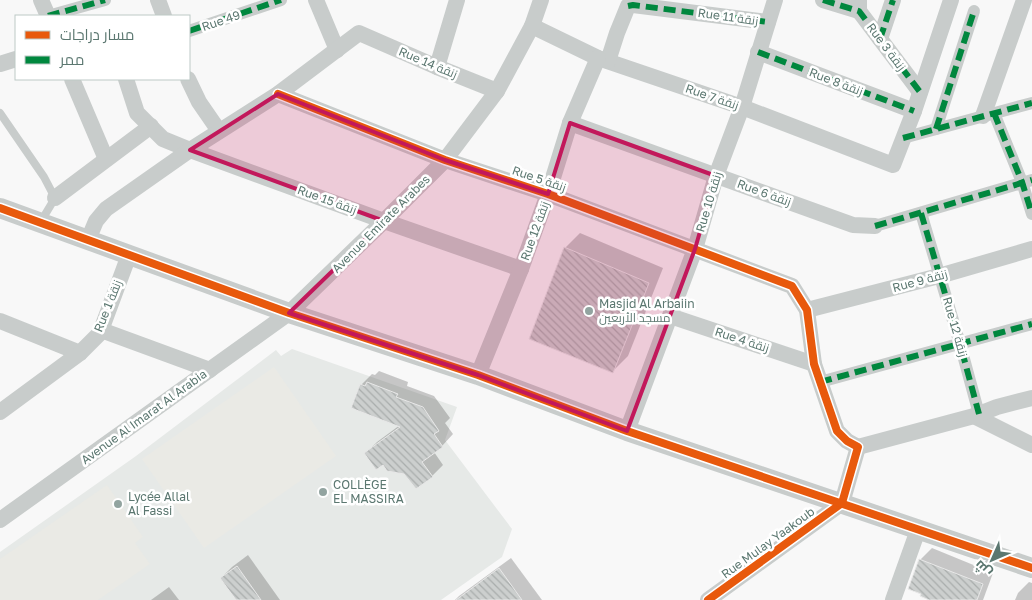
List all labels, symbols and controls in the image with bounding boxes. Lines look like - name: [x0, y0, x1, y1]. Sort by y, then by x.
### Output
- street label: Rue 11 زنقة: [697, 5, 759, 28]
- street label: Rue 49: [200, 7, 242, 34]
- legend: [15, 15, 190, 80]
- street label: Rue 3 زنقة: [864, 20, 909, 74]
- text: مسار دراجات: [60, 25, 134, 44]
- street label: Rue 14 زنقة: [397, 43, 460, 82]
- text: ممر: [59, 50, 84, 69]
- street label: Rue 8 زنقة: [807, 64, 865, 99]
- street label: Rue 7 زنقة: [683, 80, 741, 113]
- street label: Rue 5 زنقة: [510, 162, 568, 195]
- street label: Rue 10 زنقة: [692, 170, 725, 234]
- street label: Avenue Emirate Arabes: [328, 171, 433, 276]
- street label: Rue 6 زنقة: [735, 176, 793, 209]
- street label: Rue 15 زنقة: [296, 182, 359, 217]
- street label: Rue 12 زنقة: [517, 199, 552, 262]
- street label: Rue 9 زنقة: [891, 266, 949, 295]
- street label: Rue 1 زنقة: [90, 278, 125, 334]
- street label: Rue 12 زنقة: [940, 295, 971, 359]
- place label: Masjid Al Arbaiin مسجد الأربعين: [599, 296, 695, 325]
- marker: Masjid Al Arbaiin مسجد الأربعين: [583, 305, 595, 317]
- street label: Rue 4 زنقة: [713, 324, 771, 355]
- street label: Avenue Al Imarat Al Arabia: [78, 366, 209, 467]
- place label: COLLÈGE EL MASSIRA: [333, 477, 404, 506]
- marker: COLLÈGE EL MASSIRA: [317, 486, 329, 498]
- place label: Lycée Allal Al Fassi: [128, 489, 190, 518]
- marker: Lycée Allal Al Fassi: [112, 498, 124, 510]
- street label: Rue Mulay Yaakoub: [718, 504, 817, 581]
- north arrow: [967, 535, 1017, 585]
- text: ش: [970, 556, 996, 582]

